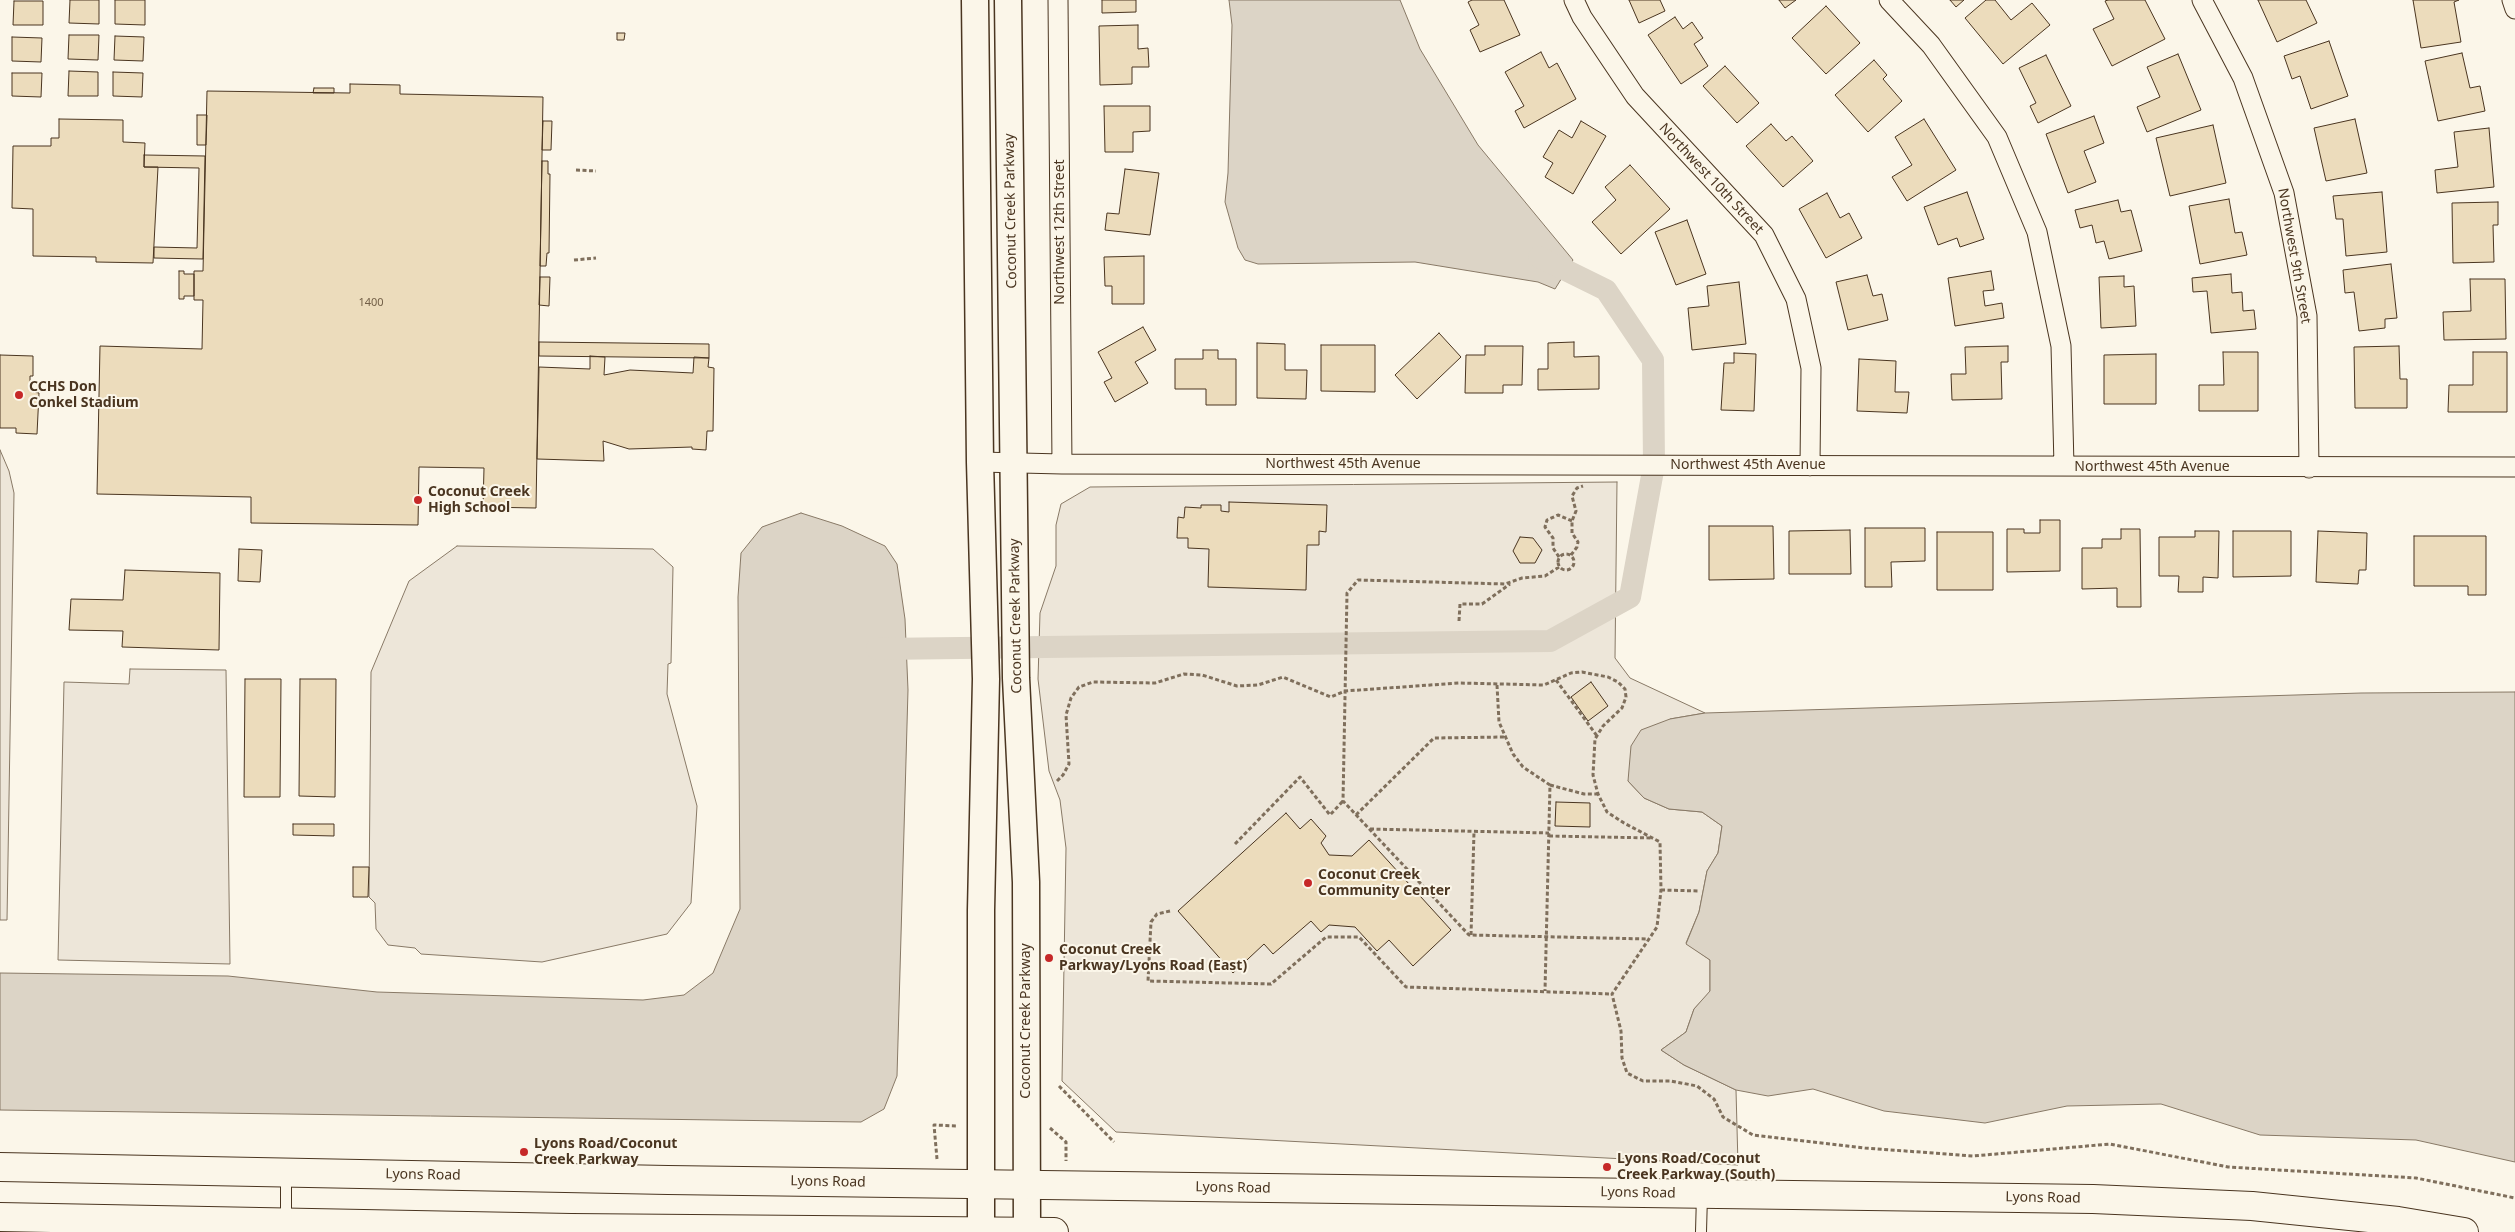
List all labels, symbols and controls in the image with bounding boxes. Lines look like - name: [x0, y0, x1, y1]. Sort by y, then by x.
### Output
- street label: Northwest 10th Street: [1655, 120, 1767, 238]
- street label: Coconut Creek Parkway: [1001, 133, 1021, 289]
- street label: Northwest 12th Street: [1052, 159, 1068, 305]
- street label: Northwest 9th Street: [2274, 187, 2314, 325]
- house number: 1400: [358, 296, 384, 310]
- place label: CCHS Don Conkel Stadium: [29, 379, 139, 412]
- marker: CCHS Don Conkel Stadium: [13, 389, 25, 401]
- street label: Northwest 45th Avenue: [1265, 456, 1421, 472]
- street label: Northwest 45th Avenue: [1670, 457, 1826, 473]
- street label: Northwest 45th Avenue: [2074, 459, 2230, 475]
- place label: Coconut Creek High School: [428, 484, 530, 516]
- marker: Coconut Creek High School: [412, 494, 424, 506]
- street label: Coconut Creek Parkway: [1006, 538, 1026, 694]
- place label: Coconut Creek Community Center: [1318, 867, 1450, 900]
- marker: Coconut Creek Community Center: [1302, 877, 1314, 889]
- place label: Coconut Creek Parkway/Lyons Road (East): [1059, 942, 1247, 974]
- street label: Coconut Creek Parkway: [1018, 943, 1034, 1099]
- marker: Coconut Creek Parkway/Lyons Road (East): [1043, 952, 1055, 964]
- place label: Lyons Road/Coconut Creek Parkway: [534, 1136, 677, 1168]
- marker: Lyons Road/Coconut Creek Parkway: [518, 1146, 530, 1158]
- place label: Lyons Road/Coconut Creek Parkway (South): [1617, 1151, 1775, 1184]
- marker: Lyons Road/Coconut Creek Parkway (South): [1601, 1161, 1613, 1173]
- street label: Lyons Road: [385, 1166, 461, 1184]
- street label: Lyons Road: [790, 1173, 866, 1191]
- street label: Lyons Road: [1195, 1179, 1271, 1197]
- street label: Lyons Road: [1600, 1184, 1676, 1202]
- street label: Lyons Road: [2005, 1189, 2081, 1207]

